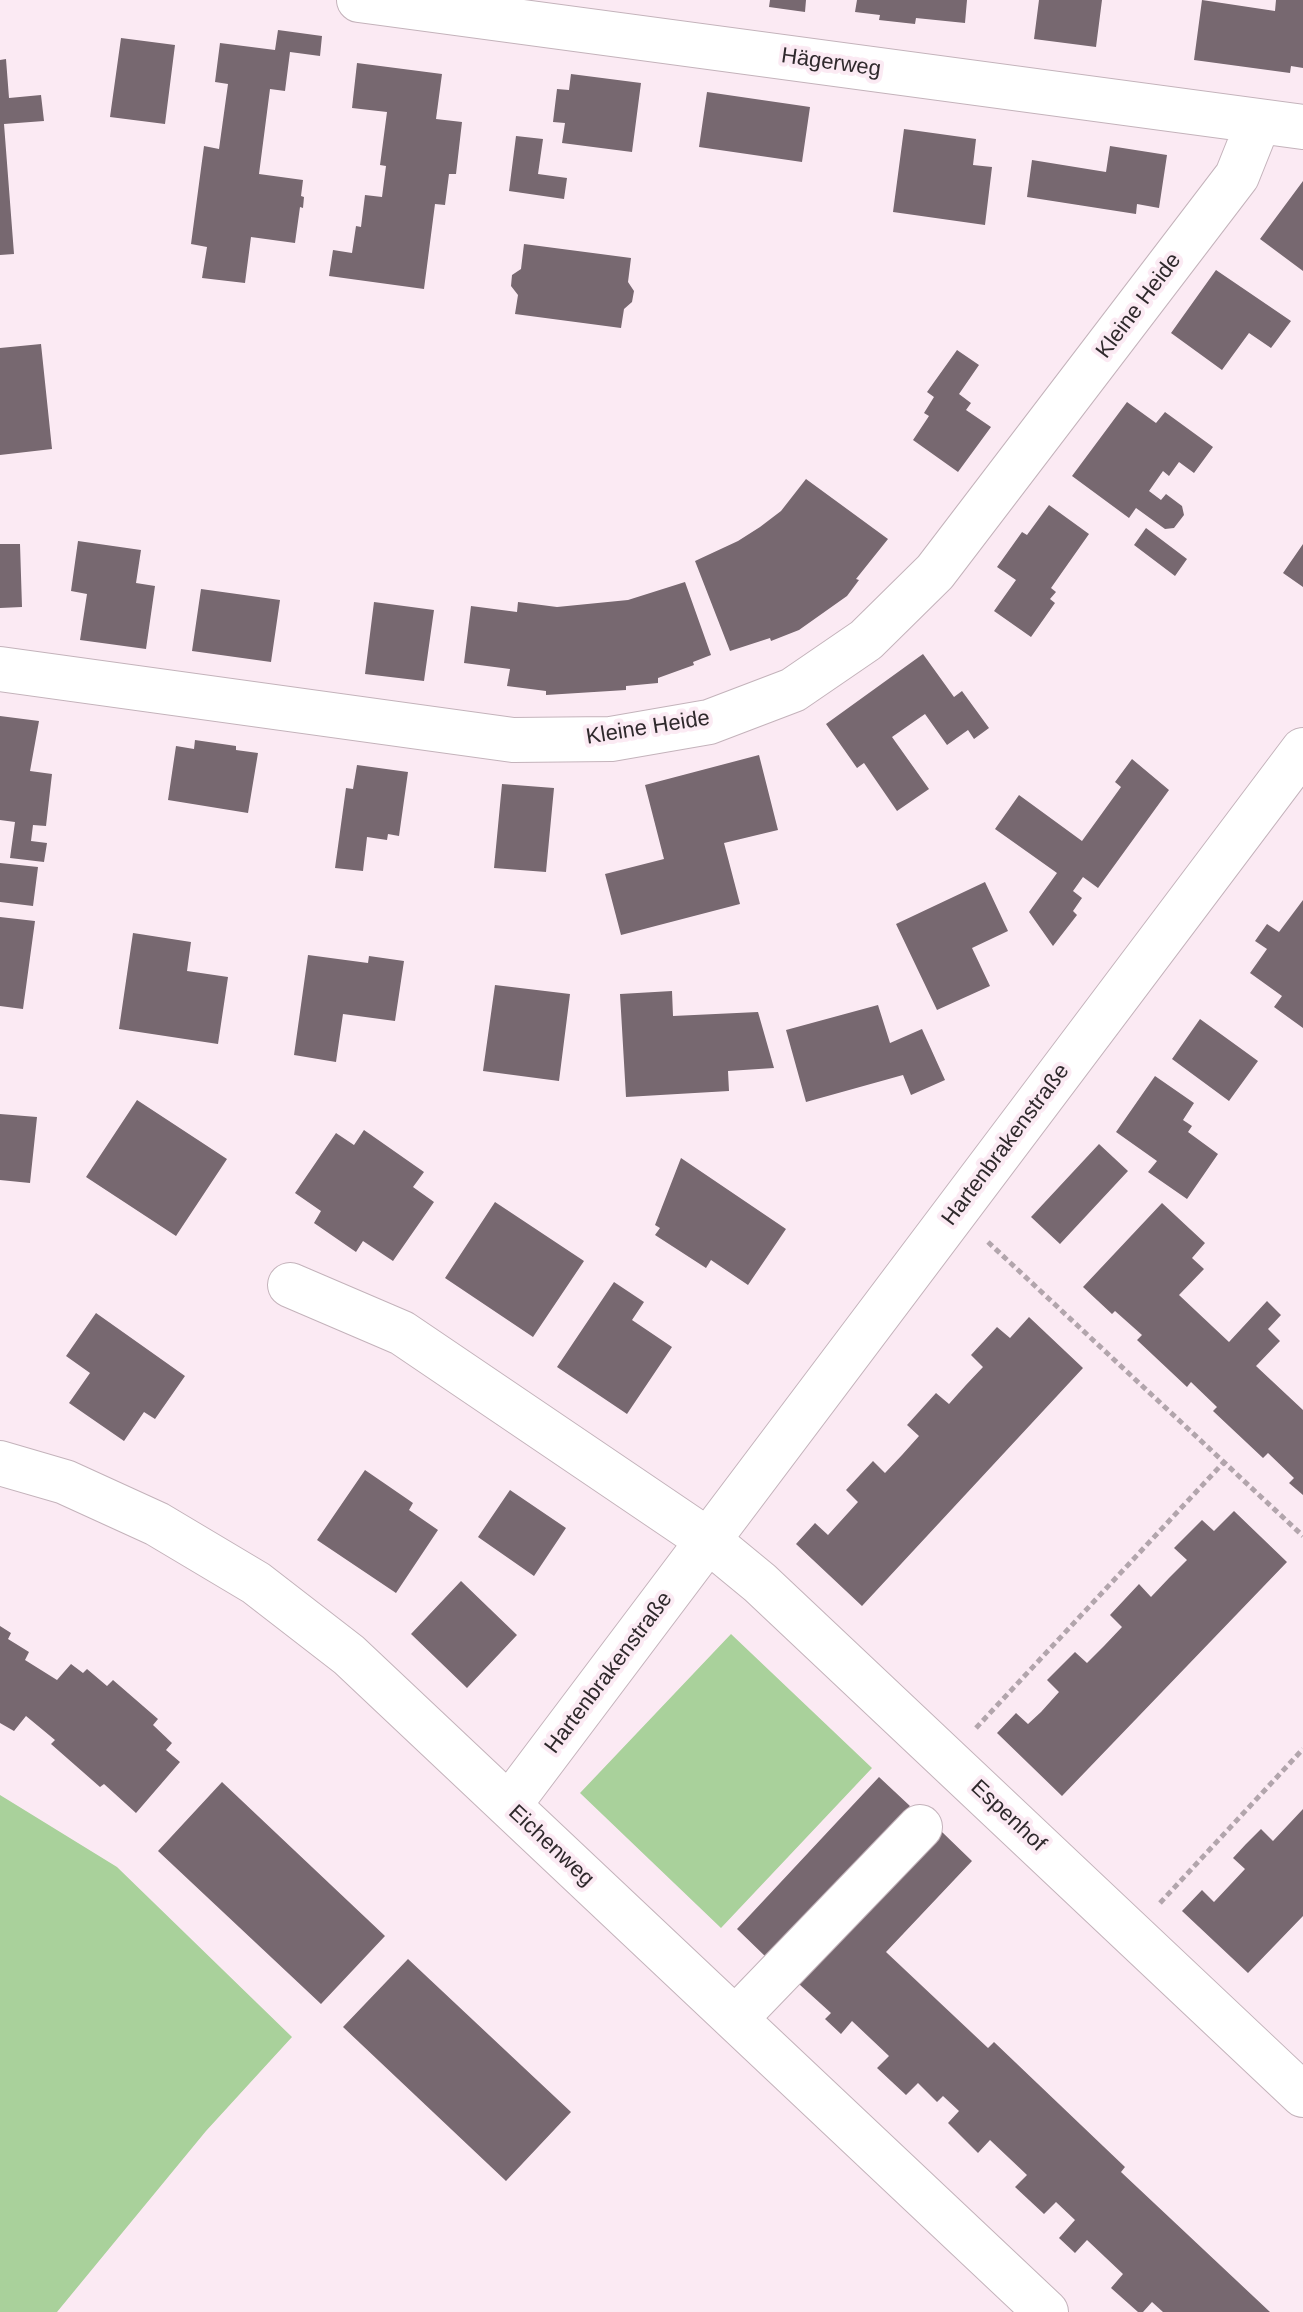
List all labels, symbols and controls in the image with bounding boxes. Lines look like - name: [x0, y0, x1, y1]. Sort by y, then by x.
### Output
- street label: Hägerweg: [780, 43, 882, 83]
- street label: Kleine Heide: [1091, 248, 1187, 364]
- street label: Kleine Heide: [584, 705, 712, 751]
- street label: Hartenbrakenstraße: [937, 1059, 1075, 1231]
- street label: Hartenbrakenstraße: [540, 1587, 678, 1759]
- street label: Espenhof: [965, 1775, 1051, 1857]
- street label: Eichenweg: [503, 1800, 599, 1892]

